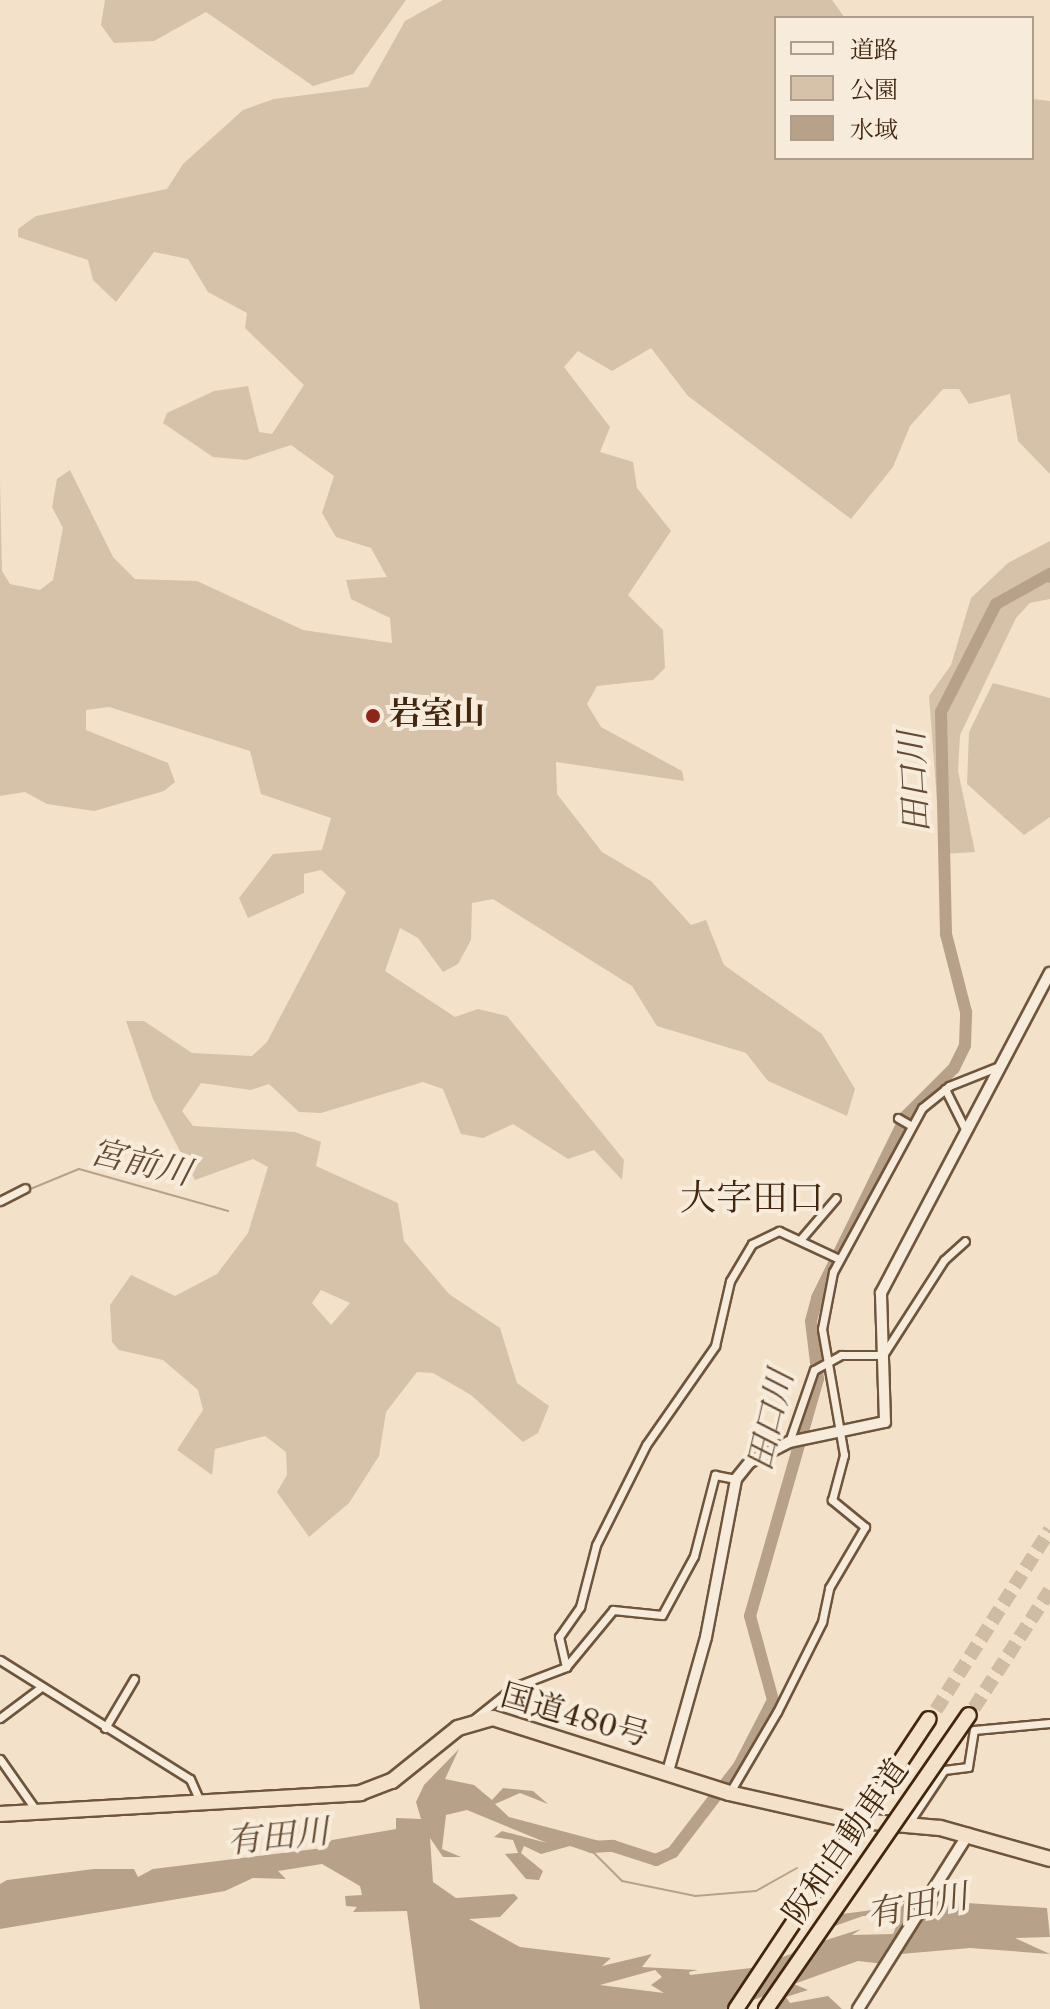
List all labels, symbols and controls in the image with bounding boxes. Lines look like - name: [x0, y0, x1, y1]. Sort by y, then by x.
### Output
- legend: [774, 16, 1034, 160]
- text: 道路: [850, 40, 898, 64]
- text: 公園: [850, 80, 898, 104]
- text: 水域: [850, 120, 898, 144]
- place label: 岩室山: [389, 697, 485, 735]
- marker: 岩室山: [364, 707, 382, 725]
- water label: 田口川: [894, 730, 940, 834]
- water label: 宮前川: [86, 1134, 194, 1196]
- district label: 大字田口: [680, 1180, 824, 1224]
- water label: 田口川: [742, 1367, 804, 1475]
- street label: 国道480号: [496, 1679, 652, 1757]
- street label: 阪和自動車道: [777, 1753, 919, 1933]
- water label: 有田川: [225, 1813, 331, 1865]
- water label: 有田川: [864, 1878, 972, 1938]

